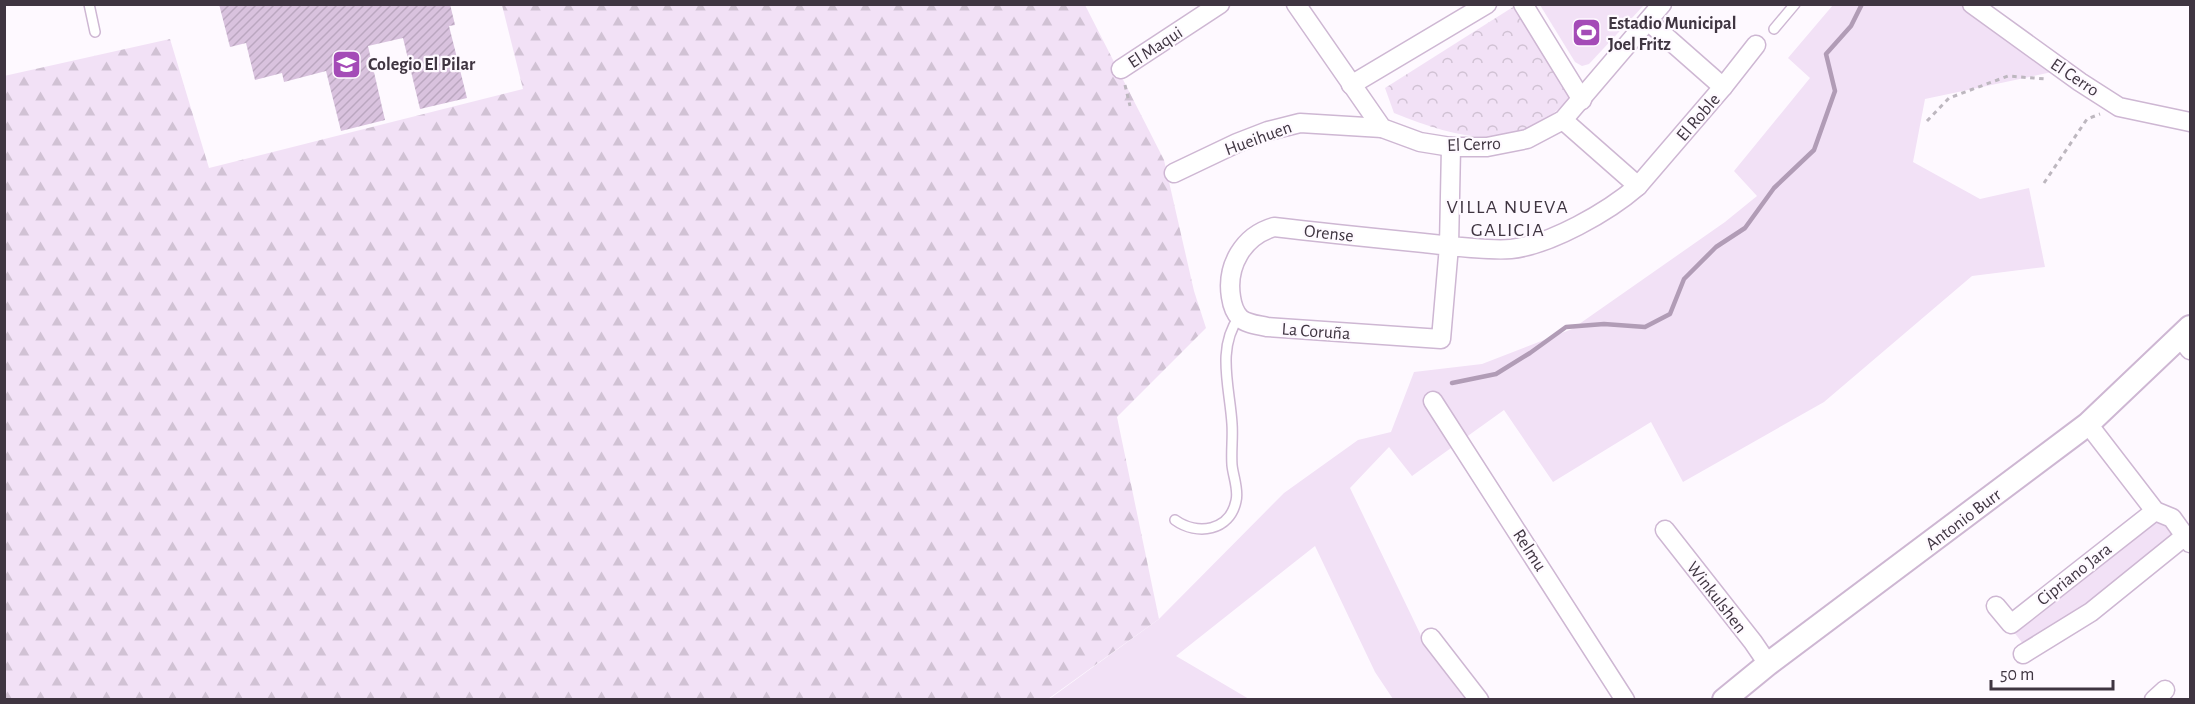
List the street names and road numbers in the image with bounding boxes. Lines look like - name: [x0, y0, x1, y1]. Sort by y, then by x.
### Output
- street label: El Maqui: [1125, 24, 1186, 72]
- street label: El Cerro: [2047, 55, 2102, 100]
- street label: El Roble: [1674, 91, 1724, 145]
- street label: Hueihuen: [1222, 119, 1294, 159]
- street label: El Cerro: [1447, 135, 1501, 155]
- street label: Orense: [1303, 222, 1355, 246]
- street label: La Coruña: [1281, 321, 1351, 343]
- street label: Antonio Burr: [1922, 486, 2005, 554]
- street label: Relmu: [1509, 526, 1549, 575]
- street label: Cipriano Jara: [2034, 540, 2115, 609]
- street label: Winkulshen: [1683, 559, 1750, 637]

